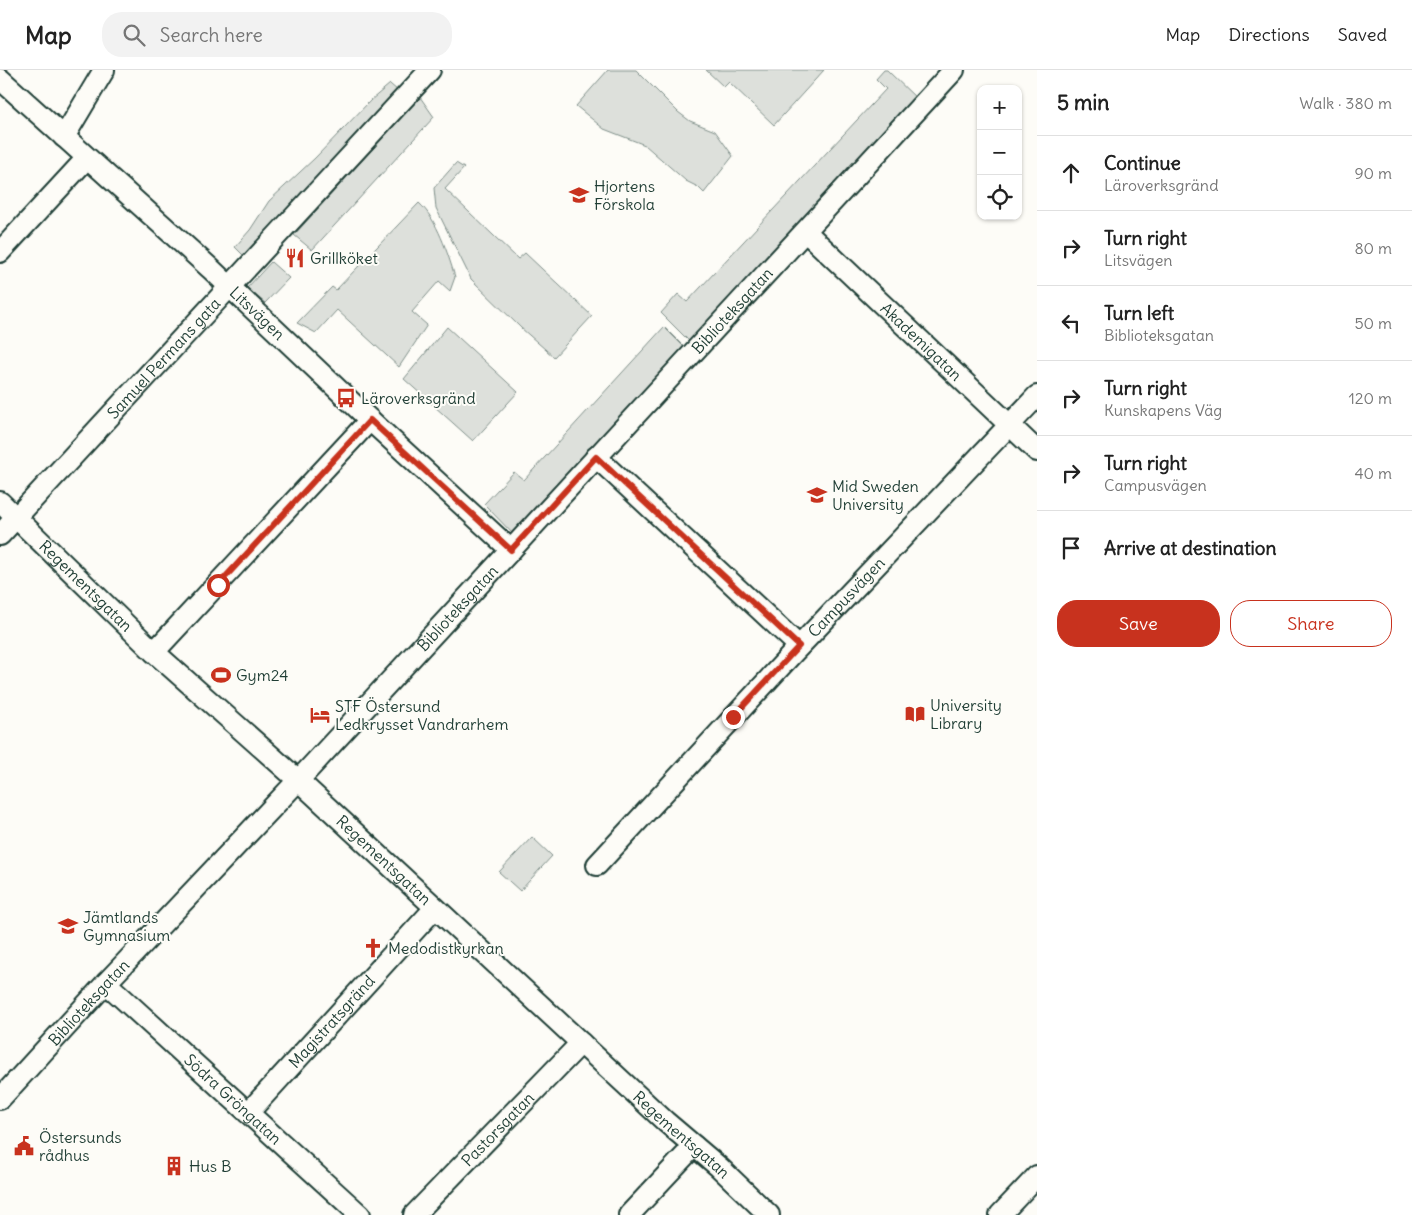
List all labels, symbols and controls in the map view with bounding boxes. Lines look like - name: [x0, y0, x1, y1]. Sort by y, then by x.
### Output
- search box: [102, 12, 452, 57]
- text: Map: [25, 20, 72, 50]
- icon: search: [120, 21, 148, 49]
- text: Search here: [160, 23, 263, 47]
- text: Map: [1165, 23, 1200, 46]
- text: Directions: [1228, 23, 1310, 46]
- text: Saved: [1338, 23, 1387, 46]
- map controls: [977, 85, 1022, 220]
- button: +: [977, 85, 1022, 130]
- text: 5 min: [1057, 89, 1109, 116]
- text: Walk · 380 m: [1299, 93, 1392, 113]
- button: −: [977, 130, 1022, 175]
- text: Continue: [1104, 151, 1181, 175]
- icon: ahead: [1057, 159, 1085, 187]
- text: 90 m: [1354, 163, 1392, 183]
- button: locate: [977, 175, 1022, 220]
- text: Läroverksgränd: [1104, 175, 1219, 195]
- place label: Hjortens Förskola: [594, 176, 655, 214]
- school or university icon: Hjortens Förskola: [568, 184, 590, 206]
- text: Turn right: [1104, 226, 1187, 250]
- icon: right: [1057, 234, 1085, 262]
- text: 80 m: [1354, 238, 1392, 258]
- restaurant icon: Grillköket: [284, 247, 306, 269]
- place label: Grillköket: [310, 248, 379, 268]
- text: Litsvägen: [1104, 250, 1173, 270]
- street label: Biblioteksgatan: [687, 263, 777, 358]
- street label: Litsvägen: [226, 282, 289, 344]
- street label: Samuel Permans gata: [103, 293, 224, 423]
- street label: Akademigatan: [876, 298, 966, 385]
- text: Turn left: [1104, 301, 1174, 325]
- icon: left: [1057, 309, 1085, 337]
- text: 50 m: [1354, 313, 1392, 333]
- text: Biblioteksgatan: [1104, 325, 1214, 345]
- text: Turn right: [1104, 376, 1187, 400]
- icon: right: [1057, 384, 1085, 412]
- bus stop icon: Läroverksgränd: [335, 387, 357, 409]
- place label: Läroverksgränd: [361, 388, 476, 408]
- text: 120 m: [1349, 388, 1392, 408]
- text: Kunskapens Väg: [1104, 400, 1222, 420]
- text: Turn right: [1104, 451, 1187, 475]
- icon: right: [1057, 459, 1085, 487]
- text: 40 m: [1354, 463, 1392, 483]
- text: Campusvägen: [1104, 475, 1207, 495]
- place label: Mid Sweden University: [832, 476, 919, 514]
- school or university icon: Mid Sweden University: [806, 484, 828, 506]
- icon: arrive: [1057, 534, 1085, 562]
- street label: Regementsgatan: [35, 536, 137, 636]
- text: Arrive at destination: [1104, 536, 1277, 560]
- street label: Campusvägen: [804, 553, 889, 641]
- street label: Biblioteksgatan: [413, 561, 502, 655]
- route start: [207, 574, 230, 597]
- button: Save: [1057, 600, 1220, 647]
- button: Share: [1230, 600, 1392, 647]
- sports icon: Gym24: [210, 664, 232, 686]
- place label: Gym24: [236, 665, 288, 685]
- place label: University Library: [930, 695, 1002, 733]
- place label: STF Östersund Ledkrysset Vandrarhem: [335, 696, 508, 734]
- library icon: University Library: [904, 703, 926, 725]
- hotel icon: STF Östersund Ledkrysset Vandrarhem: [309, 704, 331, 726]
- route end: [722, 706, 745, 729]
- street label: Regementsgatan: [332, 811, 436, 909]
- place label: Jämtlands Gymnasium: [83, 907, 170, 945]
- school or university icon: Jämtlands Gymnasium: [57, 915, 79, 937]
- church icon: Medodistkyrkan: [362, 937, 384, 959]
- place label: Medodistkyrkan: [388, 938, 504, 958]
- street label: Biblioteksgatan: [44, 955, 133, 1050]
- street label: Magistratsgränd: [284, 971, 379, 1072]
- street label: Södra Gröngatan: [180, 1050, 286, 1148]
- street label: Regementsgatan: [629, 1087, 734, 1182]
- street label: Pastorsgatan: [457, 1088, 538, 1170]
- place label: Östersunds rådhus: [39, 1127, 122, 1165]
- public building icon: Östersunds rådhus: [13, 1135, 35, 1157]
- building icon: Hus B: [163, 1155, 185, 1177]
- place label: Hus B: [189, 1156, 231, 1176]

